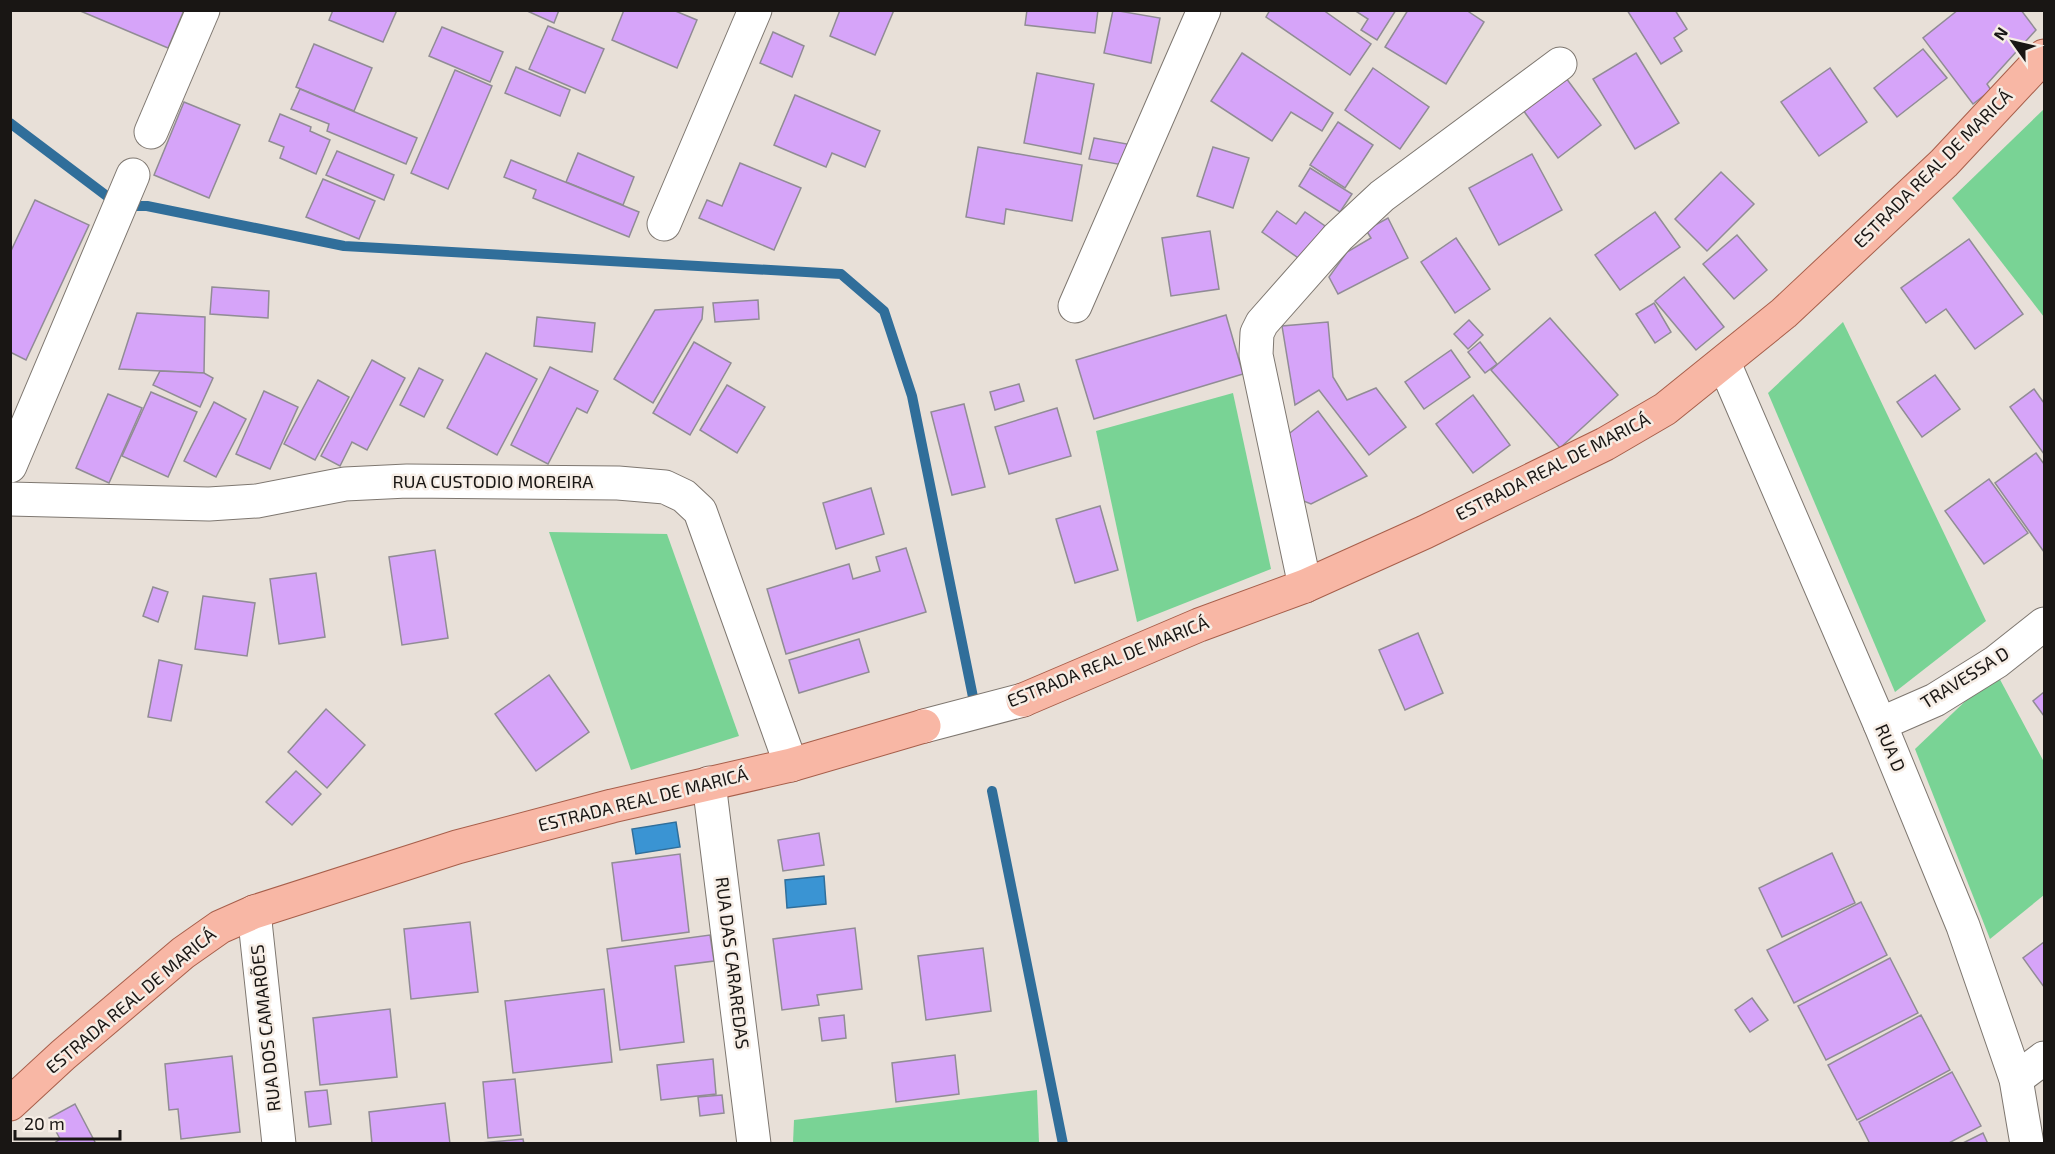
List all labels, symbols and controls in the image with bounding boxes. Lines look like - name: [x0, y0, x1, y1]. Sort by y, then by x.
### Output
- north arrow: [1983, 12, 2043, 72]
- text: N: [1989, 23, 2011, 43]
- street label: ESTRADA REAL DE MARICÁ: [1848, 84, 2017, 252]
- street label: ESTRADA REAL DE MARICÁ: [1452, 407, 1654, 525]
- street label: RUA CUSTODIO MOREIRA: [392, 470, 594, 492]
- street label: ESTRADA REAL DE MARICÁ: [1004, 610, 1212, 712]
- street label: TRAVESSA D: [1916, 641, 2013, 713]
- street label: RUA D: [1871, 720, 1911, 775]
- street label: ESTRADA REAL DE MARICÁ: [536, 762, 751, 836]
- street label: RUA DAS CARAREDAS: [712, 876, 754, 1050]
- street label: ESTRADA REAL DE MARICÁ: [41, 922, 220, 1078]
- street label: RUA DOS CAMARÕES: [245, 944, 285, 1113]
- scale bar: [15, 1103, 120, 1141]
- text: 20 m: [24, 1112, 65, 1134]

